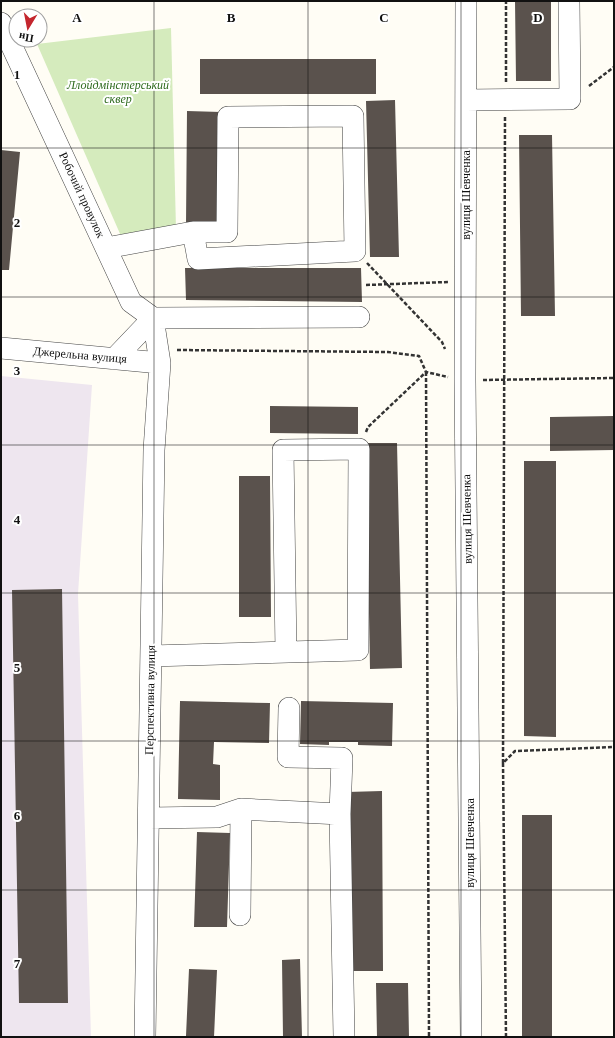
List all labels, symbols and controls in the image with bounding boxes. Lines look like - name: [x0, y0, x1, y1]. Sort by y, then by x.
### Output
- north arrow: [8, 8, 48, 48]
- text: A: [72, 10, 82, 25]
- text: B: [227, 10, 236, 25]
- text: C: [379, 10, 389, 25]
- text: D: [533, 10, 543, 25]
- text: Пн: [17, 31, 35, 45]
- text: 1: [14, 67, 20, 82]
- park label: Ллойдмінстерський сквер: [66, 78, 169, 106]
- street label: Робочий провулок: [56, 150, 108, 240]
- street label: вулиця Шевченка: [459, 150, 473, 240]
- text: 2: [14, 215, 20, 230]
- street label: Джерельна вулиця: [32, 344, 128, 366]
- text: 3: [14, 363, 21, 378]
- street label: вулиця Шевченка: [459, 473, 475, 564]
- text: 4: [14, 512, 21, 527]
- street label: Перспективна вулиця: [142, 644, 158, 755]
- text: 5: [14, 660, 21, 675]
- street label: вулиця Шевченка: [463, 798, 477, 888]
- text: 6: [14, 808, 21, 823]
- text: 7: [14, 956, 21, 971]

